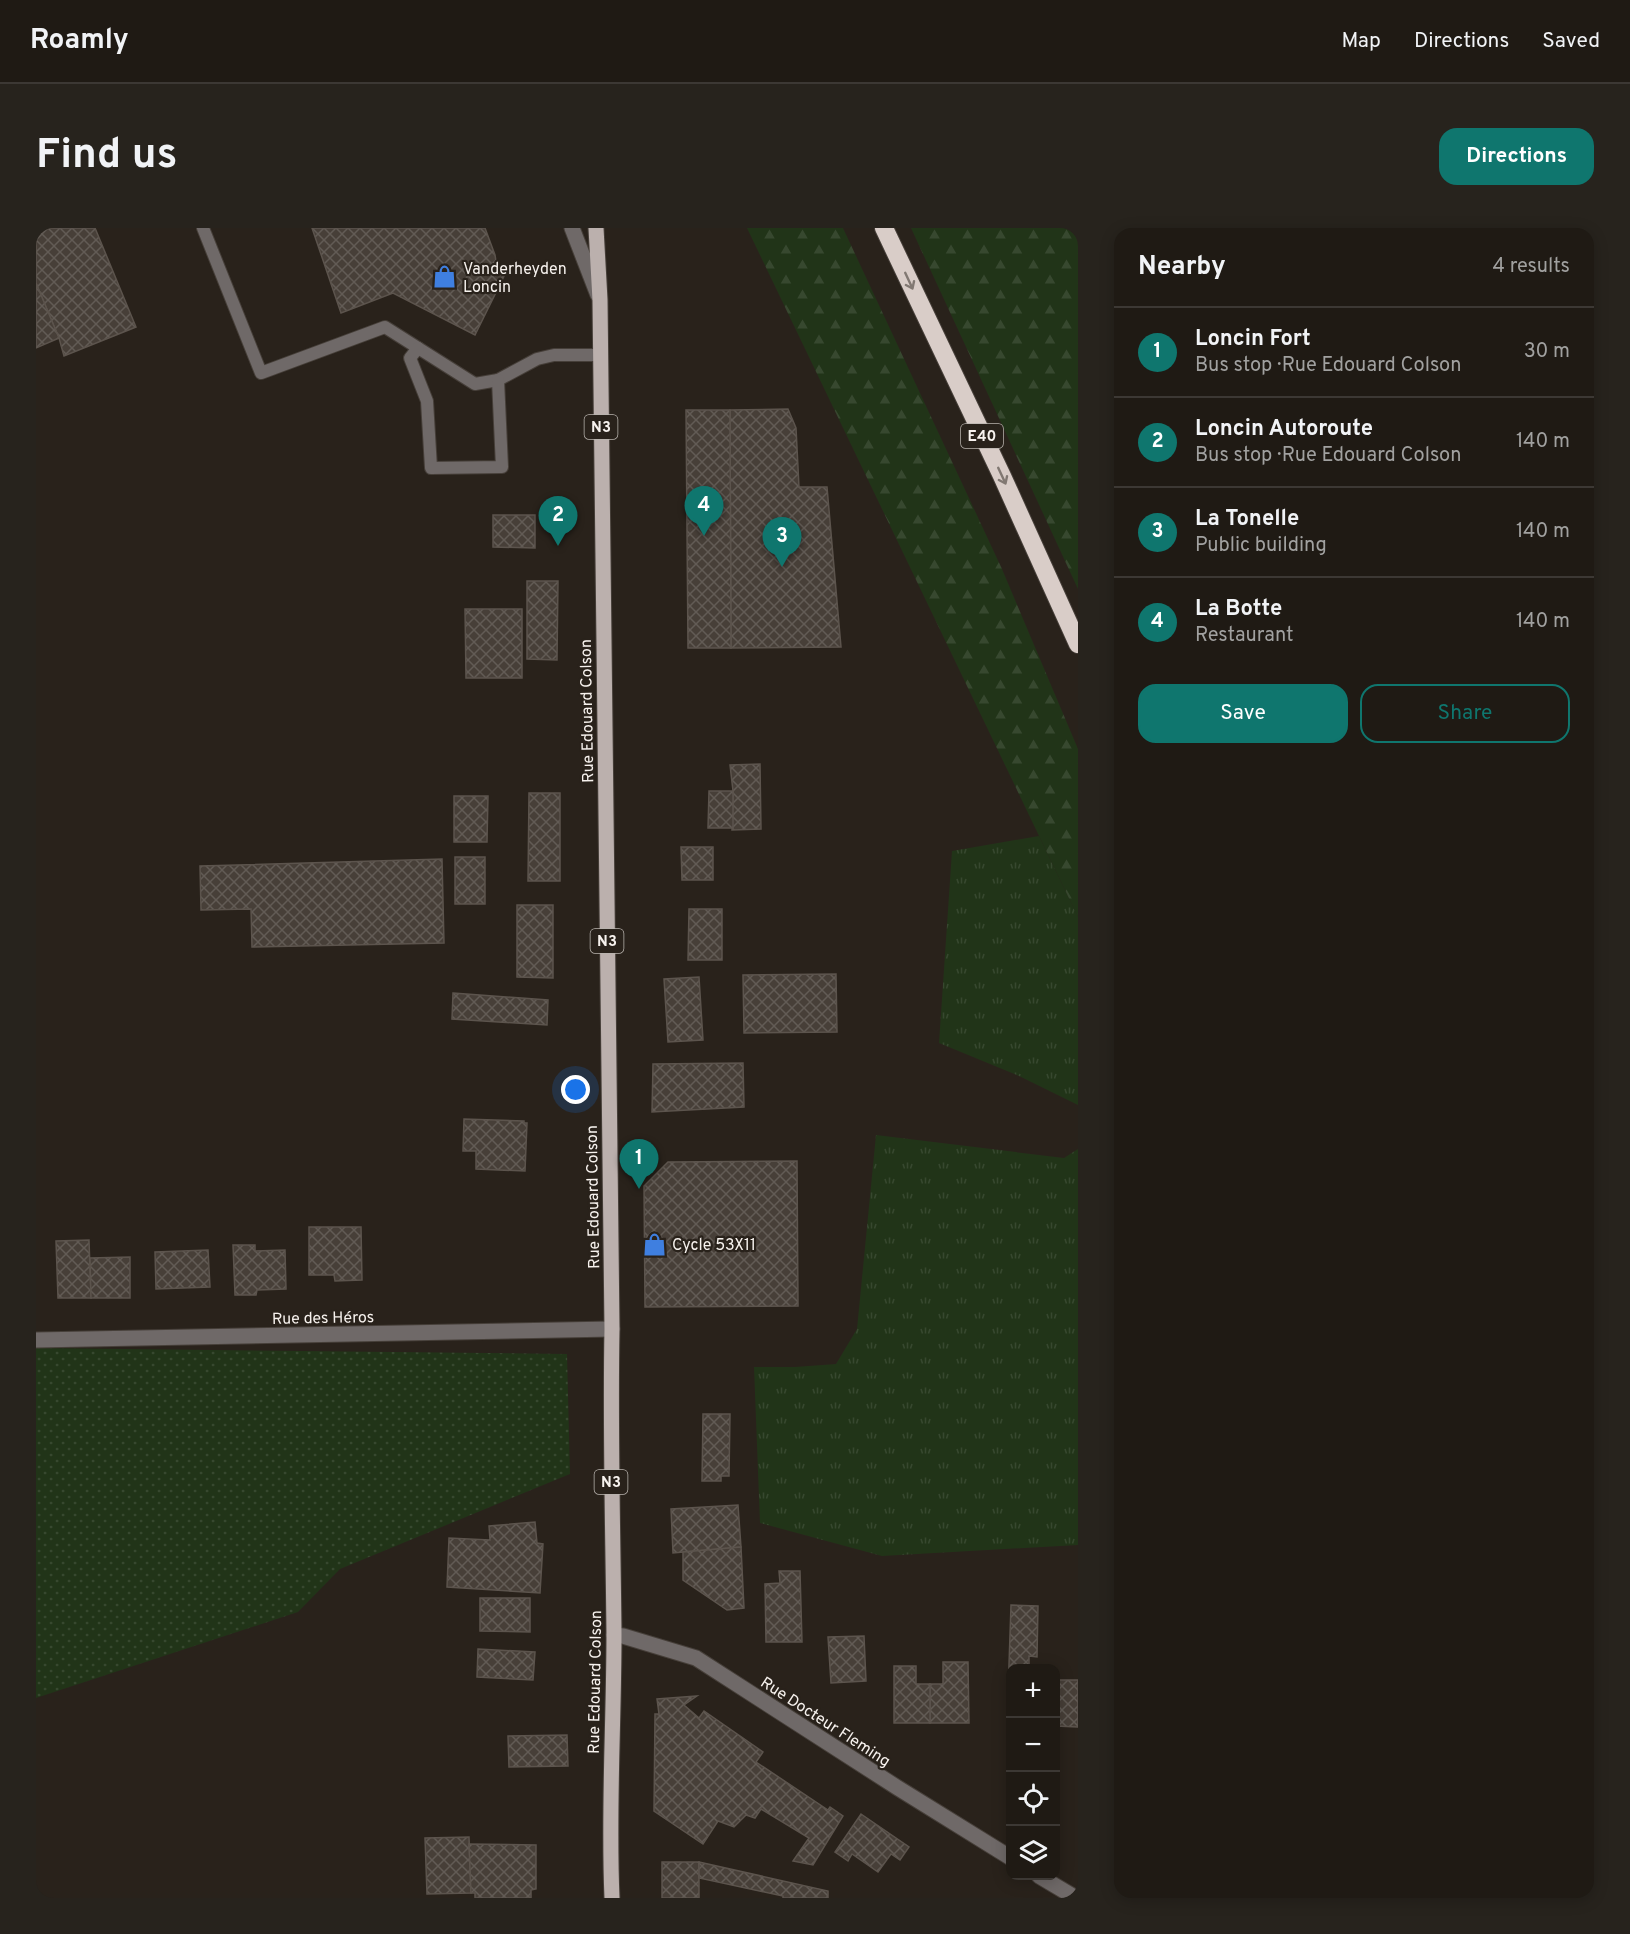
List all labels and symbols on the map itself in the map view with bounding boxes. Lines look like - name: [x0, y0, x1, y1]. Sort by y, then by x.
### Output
- place label: Vanderheyden Loncin: [463, 260, 567, 298]
- shop icon: Vanderheyden Loncin: [432, 264, 458, 290]
- one-way arrow: [904, 271, 916, 289]
- road number: N3: [584, 415, 618, 439]
- road number: E40: [961, 424, 1003, 448]
- one-way arrow: [997, 467, 1008, 485]
- pin: 4: [684, 486, 724, 536]
- pin: 2: [538, 496, 578, 546]
- pin: 3: [762, 518, 802, 567]
- street label: Rue Edouard Colson: [577, 639, 599, 783]
- road number: N3: [590, 929, 624, 953]
- your location: [561, 1075, 590, 1104]
- street label: Rue Edouard Colson: [583, 1125, 605, 1269]
- pin: 1: [620, 1140, 658, 1189]
- shop icon: Cycle 53X11: [641, 1231, 667, 1257]
- place label: Cycle 53X11: [672, 1236, 756, 1256]
- street label: Rue des Héros: [272, 1308, 374, 1330]
- road number: N3: [594, 1470, 628, 1494]
- street label: Rue Edouard Colson: [585, 1610, 607, 1754]
- street label: Rue Docteur Fleming: [756, 1673, 894, 1772]

